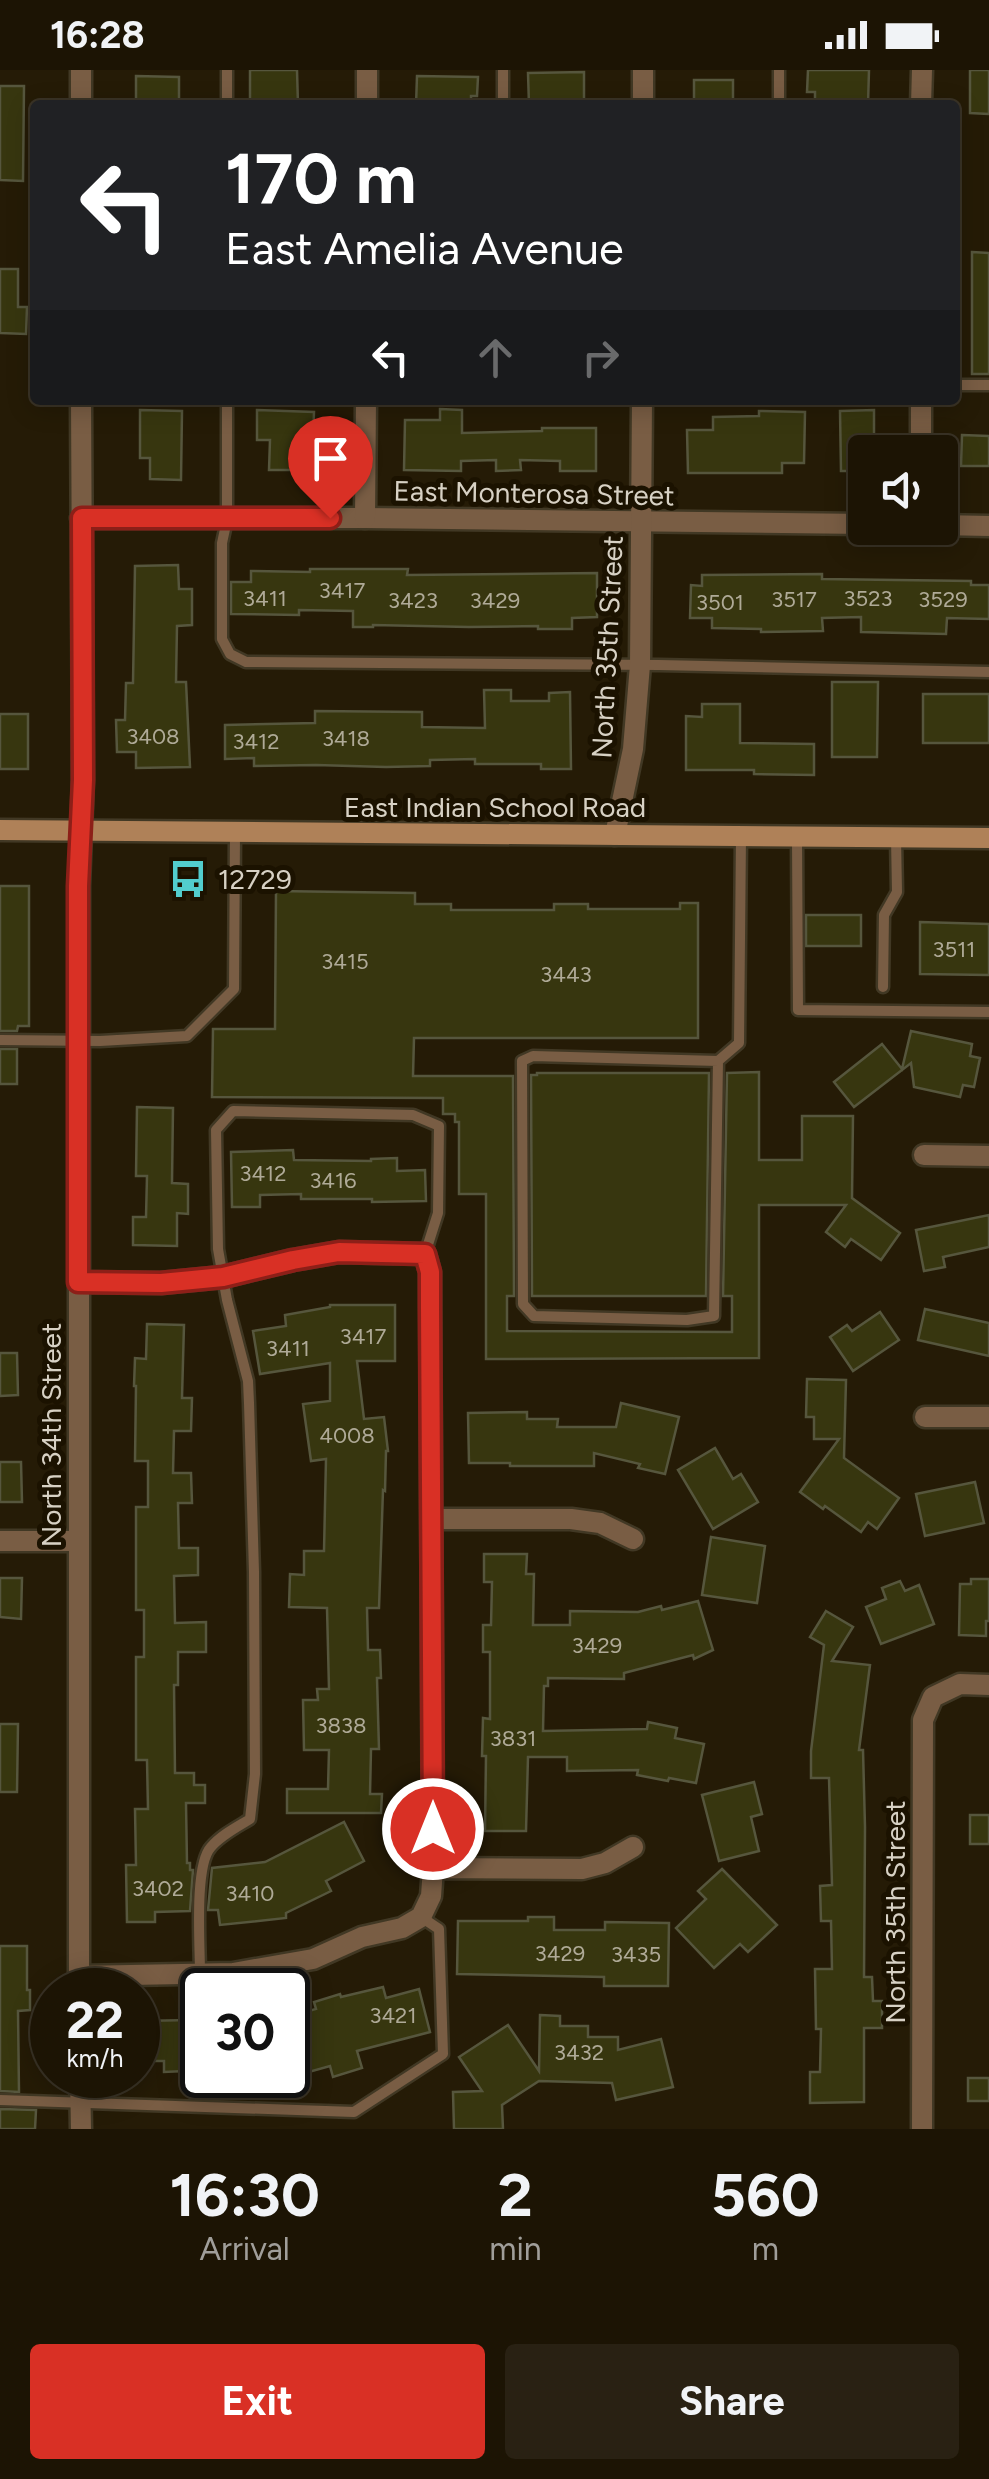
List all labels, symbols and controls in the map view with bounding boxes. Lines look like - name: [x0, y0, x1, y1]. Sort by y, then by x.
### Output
- text: 16:28: [50, 12, 145, 58]
- text: 170 m: [225, 136, 417, 221]
- icon: left: [60, 140, 190, 270]
- text: East Amelia Avenue: [225, 221, 624, 275]
- icon: left: [363, 330, 418, 385]
- icon: ahead: [468, 330, 523, 385]
- icon: right: [573, 330, 628, 385]
- pin: [288, 416, 373, 519]
- icon: arrive: [303, 431, 358, 486]
- map controls: [848, 435, 958, 545]
- button: sound: [848, 435, 958, 545]
- street label: East Monterosa Street: [393, 474, 675, 512]
- street label: North 35th Street: [584, 535, 630, 759]
- house number: 3417: [319, 577, 365, 604]
- house number: 3411: [243, 585, 287, 612]
- house number: 3523: [844, 585, 892, 612]
- house number: 3517: [771, 586, 817, 613]
- house number: 3529: [918, 586, 968, 613]
- house number: 3423: [388, 587, 438, 614]
- house number: 3429: [470, 587, 520, 614]
- house number: 3501: [696, 589, 744, 616]
- house number: 3408: [126, 723, 180, 750]
- house number: 3418: [322, 725, 370, 752]
- house number: 3412: [232, 728, 280, 755]
- street label: East Indian School Road: [344, 790, 646, 824]
- bus stop icon: 12729: [167, 858, 209, 900]
- place label: 12729: [218, 862, 292, 896]
- house number: 3511: [933, 936, 975, 963]
- house number: 3415: [321, 948, 369, 975]
- house number: 3443: [540, 961, 592, 988]
- house number: 3412: [239, 1160, 287, 1187]
- house number: 3416: [309, 1167, 357, 1194]
- street label: North 34th Street: [34, 1323, 68, 1547]
- house number: 3417: [340, 1323, 386, 1350]
- house number: 3411: [266, 1335, 310, 1362]
- house number: 4008: [319, 1422, 375, 1449]
- house number: 3429: [572, 1632, 622, 1659]
- house number: 3838: [316, 1712, 366, 1739]
- house number: 3831: [490, 1725, 536, 1752]
- position arrow: [381, 1777, 485, 1881]
- street label: North 35th Street: [878, 1800, 912, 2024]
- house number: 3402: [132, 1875, 184, 1902]
- house number: 3410: [226, 1880, 274, 1907]
- house number: 3429: [535, 1940, 585, 1967]
- house number: 3435: [611, 1941, 661, 1968]
- speed limit sign: 30: [180, 1968, 310, 2098]
- text: 22: [66, 1990, 124, 2051]
- house number: 3421: [369, 2002, 417, 2029]
- house number: 3432: [554, 2039, 604, 2066]
- text: km/h: [66, 2043, 124, 2073]
- text: 16:30: [169, 2159, 320, 2231]
- text: 2: [498, 2159, 533, 2231]
- text: 560: [711, 2159, 820, 2231]
- text: Arrival: [199, 2230, 290, 2268]
- text: min: [489, 2230, 542, 2268]
- text: m: [752, 2230, 779, 2268]
- button: Exit: [30, 2344, 485, 2459]
- button: Share: [505, 2344, 959, 2459]

